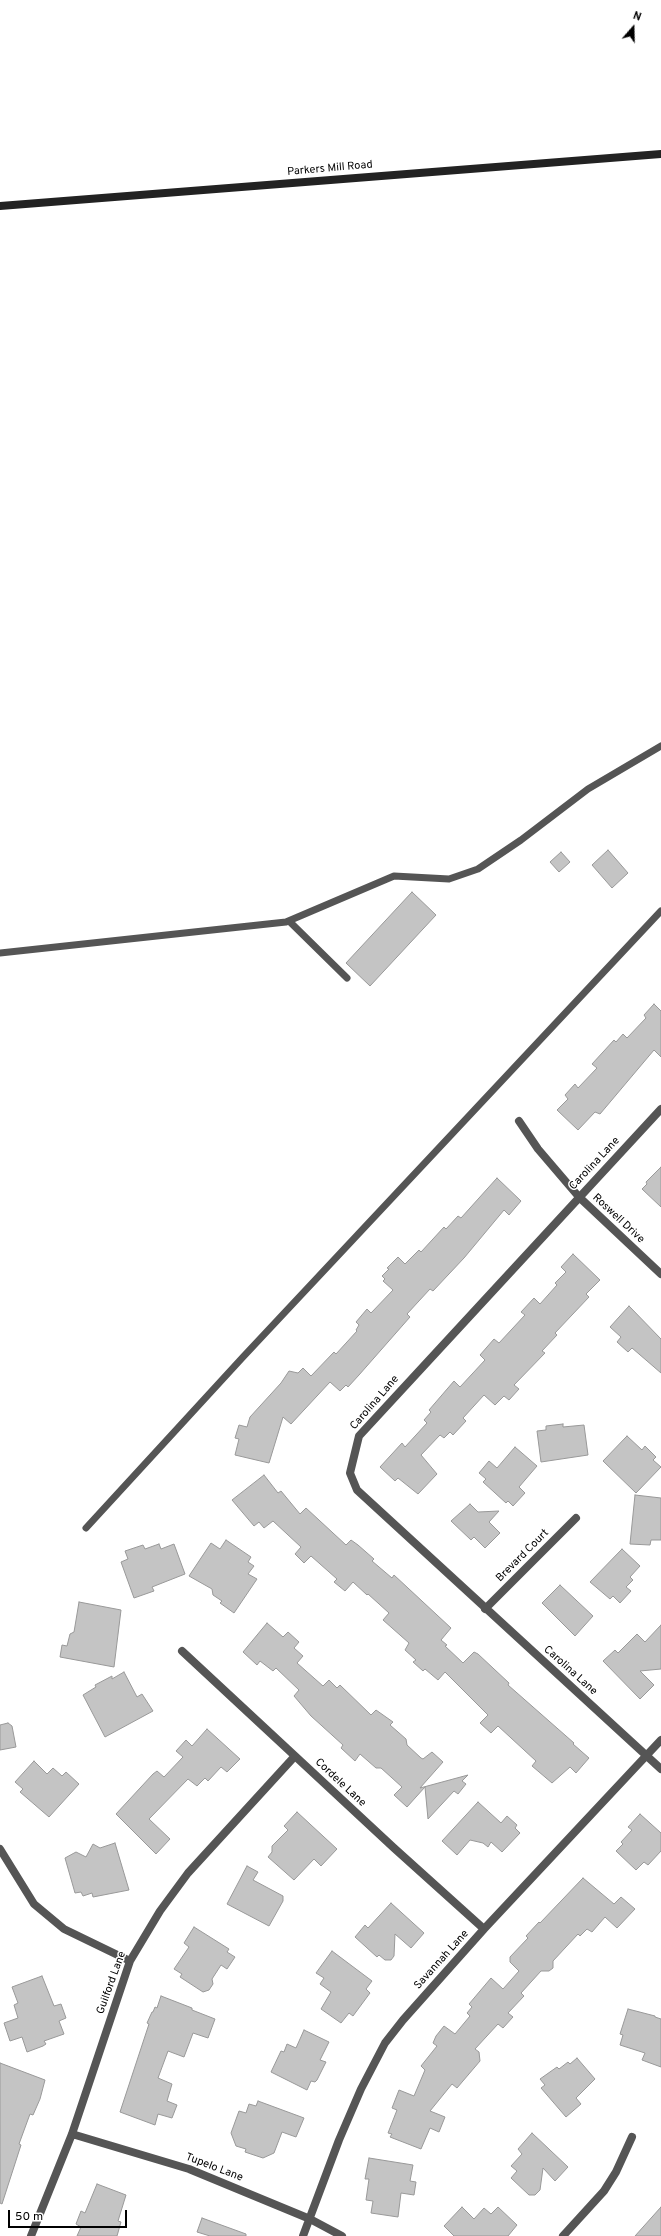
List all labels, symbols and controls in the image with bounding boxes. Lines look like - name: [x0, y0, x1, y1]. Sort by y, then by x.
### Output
- north arrow: [613, 8, 653, 48]
- text: N: [631, 9, 643, 25]
- street label: Parkers Mill Road: [287, 159, 373, 179]
- street label: Carolina Lane: [567, 1135, 623, 1193]
- street label: Roswell Drive: [589, 1192, 647, 1246]
- street label: Carolina Lane: [348, 1373, 402, 1433]
- street label: Brevard Court: [494, 1527, 552, 1585]
- street label: Carolina Lane: [540, 1643, 600, 1699]
- street label: Cordele Lane: [312, 1756, 368, 1810]
- street label: Savannah Lane: [412, 1928, 472, 1992]
- street label: Guilford Lane: [95, 1950, 129, 2016]
- street label: Tupelo Lane: [183, 2151, 245, 2185]
- scale bar: [10, 2202, 129, 2228]
- text: 50 m: [15, 2209, 43, 2225]

